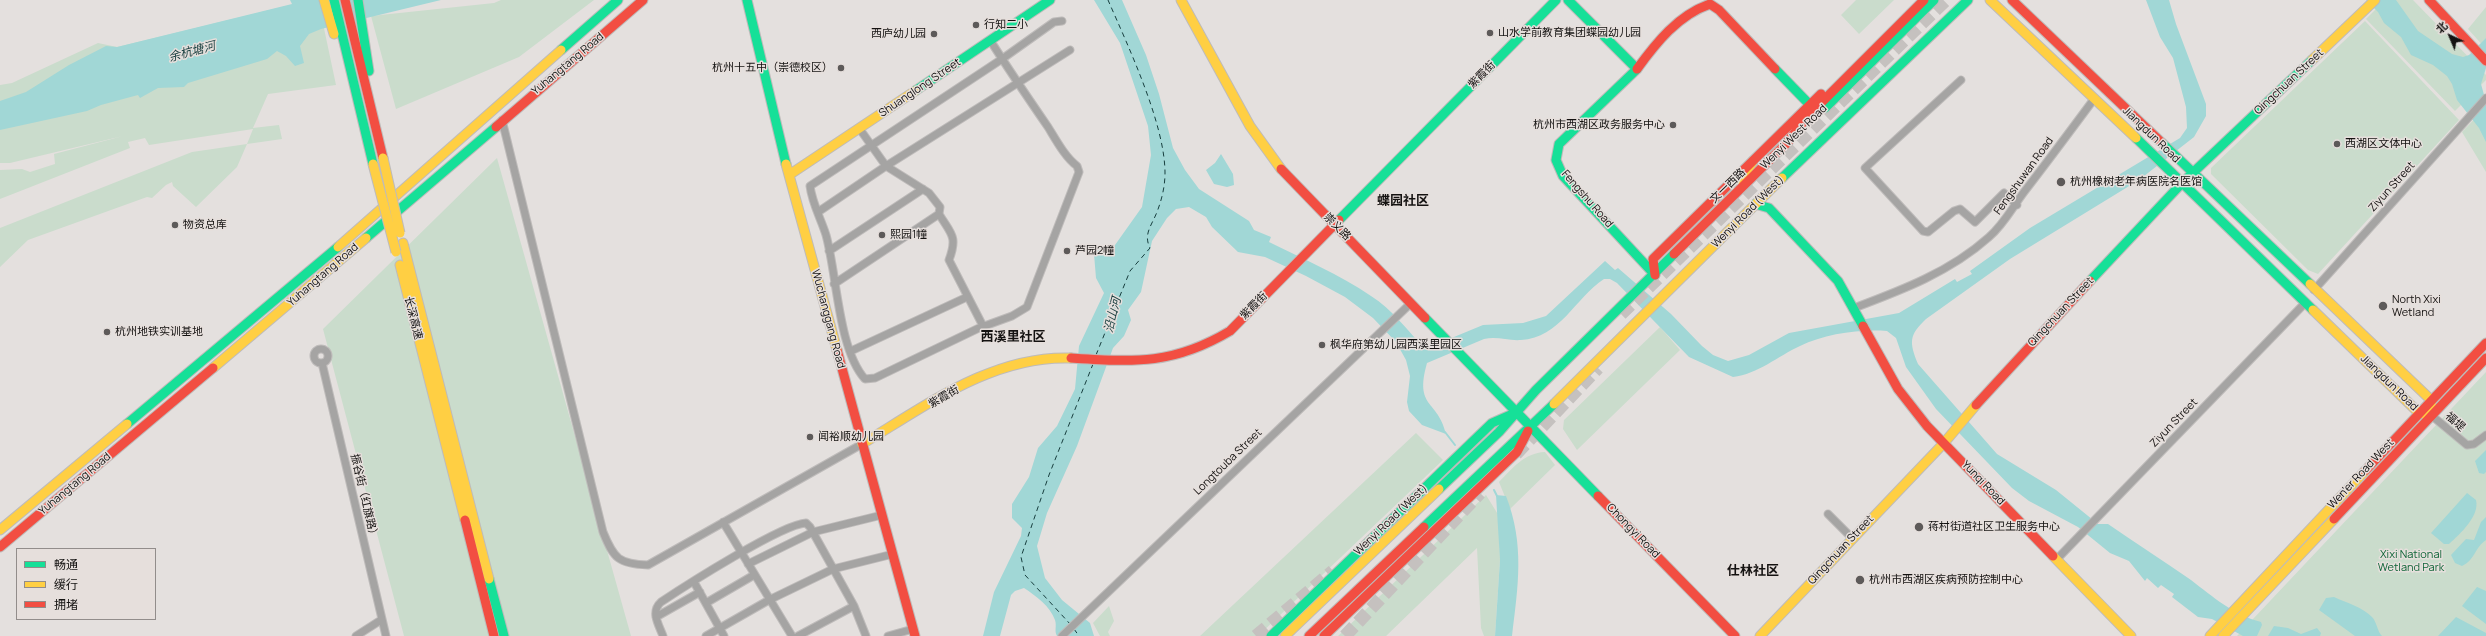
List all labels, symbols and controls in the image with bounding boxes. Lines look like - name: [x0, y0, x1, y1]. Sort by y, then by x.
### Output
- north arrow: [2430, 16, 2470, 56]
- place label: 行知二小: [984, 18, 1028, 32]
- text: 北: [2432, 18, 2450, 36]
- marker: 行知二小: [971, 20, 981, 30]
- place label: 山水学前教育集团蝶园幼儿园: [1498, 26, 1641, 40]
- place label: 西庐幼儿园: [871, 27, 926, 41]
- marker: 山水学前教育集团蝶园幼儿园: [1485, 28, 1495, 38]
- marker: 西庐幼儿园: [929, 29, 939, 39]
- street label: Yuhangtang Road: [529, 30, 607, 98]
- water label: 余杭塘河: [167, 39, 217, 65]
- street label: Qingchuan Street: [2252, 47, 2326, 117]
- street label: Shuanglong Street: [877, 56, 963, 120]
- street label: 紫霞街: [1466, 59, 1498, 91]
- place label: 杭州十五中（崇德校区）: [712, 61, 833, 75]
- marker: 杭州十五中（崇德校区）: [836, 63, 846, 73]
- street label: Wenyi West Road: [1758, 102, 1830, 172]
- street label: Jiangdun Road: [2120, 104, 2182, 166]
- place label: 杭州市西湖区政务服务中心: [1533, 118, 1665, 132]
- marker: 杭州市西湖区政务服务中心: [1668, 120, 1678, 130]
- street label: Fengshuwan Road: [1991, 135, 2057, 217]
- place label: 西湖区文体中心: [2345, 137, 2422, 151]
- marker: 西湖区文体中心: [2332, 139, 2342, 149]
- street label: Ziyun Street: [2366, 159, 2418, 215]
- street label: 文一西路: [1708, 166, 1748, 206]
- street label: Fengshu Road: [1558, 168, 1616, 230]
- street label: Wenyi Road (West): [1709, 173, 1787, 251]
- place label: 杭州橡树老年病医院名医馆: [2070, 175, 2202, 189]
- marker: 杭州橡树老年病医院名医馆: [2055, 176, 2067, 188]
- district label: 蝶园社区: [1377, 193, 1429, 209]
- street label: 崇义路: [1321, 211, 1353, 243]
- place label: 物资总库: [183, 218, 227, 232]
- marker: 物资总库: [170, 220, 180, 230]
- place label: 熙园1幢: [890, 228, 927, 242]
- marker: 熙园1幢: [877, 230, 887, 240]
- street label: Yuhangtang Road: [285, 241, 361, 309]
- place label: 芦园2幢: [1075, 244, 1114, 258]
- marker: 芦园2幢: [1062, 246, 1072, 256]
- street label: Wuchanggang Road: [808, 268, 848, 370]
- street label: Qingchuan Street: [2026, 275, 2096, 349]
- street label: 紫霞街: [1238, 290, 1270, 322]
- place label: North Xixi Wetland: [2392, 293, 2441, 319]
- street label: 长深高速: [401, 295, 425, 341]
- water label: 沿山河: [1102, 296, 1124, 334]
- marker: North Xixi Wetland: [2377, 300, 2389, 312]
- place label: 杭州地铁实训基地: [115, 325, 203, 339]
- marker: 杭州地铁实训基地: [102, 327, 112, 337]
- district label: 西溪里社区: [981, 329, 1045, 345]
- place label: 枫华府第幼儿园西溪里园区: [1330, 338, 1462, 352]
- marker: 枫华府第幼儿园西溪里园区: [1317, 340, 1327, 350]
- street label: Jiangdun Road: [2358, 352, 2420, 414]
- street label: 紫霞街: [926, 383, 962, 411]
- street label: Ziyun Street: [2147, 396, 2201, 450]
- street label: 福堤: [2442, 410, 2468, 434]
- street label: Longtouba Street: [1191, 426, 1265, 498]
- place label: 闻裕顺幼儿园: [818, 430, 884, 444]
- marker: 闻裕顺幼儿园: [805, 432, 815, 442]
- street label: Wen'er Road West: [2325, 436, 2397, 512]
- street label: Yuhangtang Road: [36, 450, 114, 518]
- street label: 振谷街（红旗路）: [348, 453, 380, 541]
- street label: Yunqi Road: [1959, 458, 2007, 508]
- street label: Wenyi Road (West): [1352, 482, 1430, 558]
- street label: Chongyi Road: [1604, 501, 1662, 561]
- street label: Qingchuan Street: [1806, 513, 1876, 587]
- place label: 蒋村街道社区卫生服务中心: [1928, 520, 2060, 534]
- marker: 蒋村街道社区卫生服务中心: [1913, 521, 1925, 533]
- legend: [16, 548, 156, 620]
- park label: Xixi National Wetland Park: [2378, 548, 2444, 574]
- text: 畅通: [54, 556, 78, 573]
- district label: 仕林社区: [1727, 563, 1779, 579]
- place label: 杭州市西湖区疾病预防控制中心: [1869, 573, 2023, 587]
- marker: 杭州市西湖区疾病预防控制中心: [1854, 574, 1866, 586]
- text: 缓行: [54, 576, 78, 593]
- text: 拥堵: [54, 596, 78, 613]

